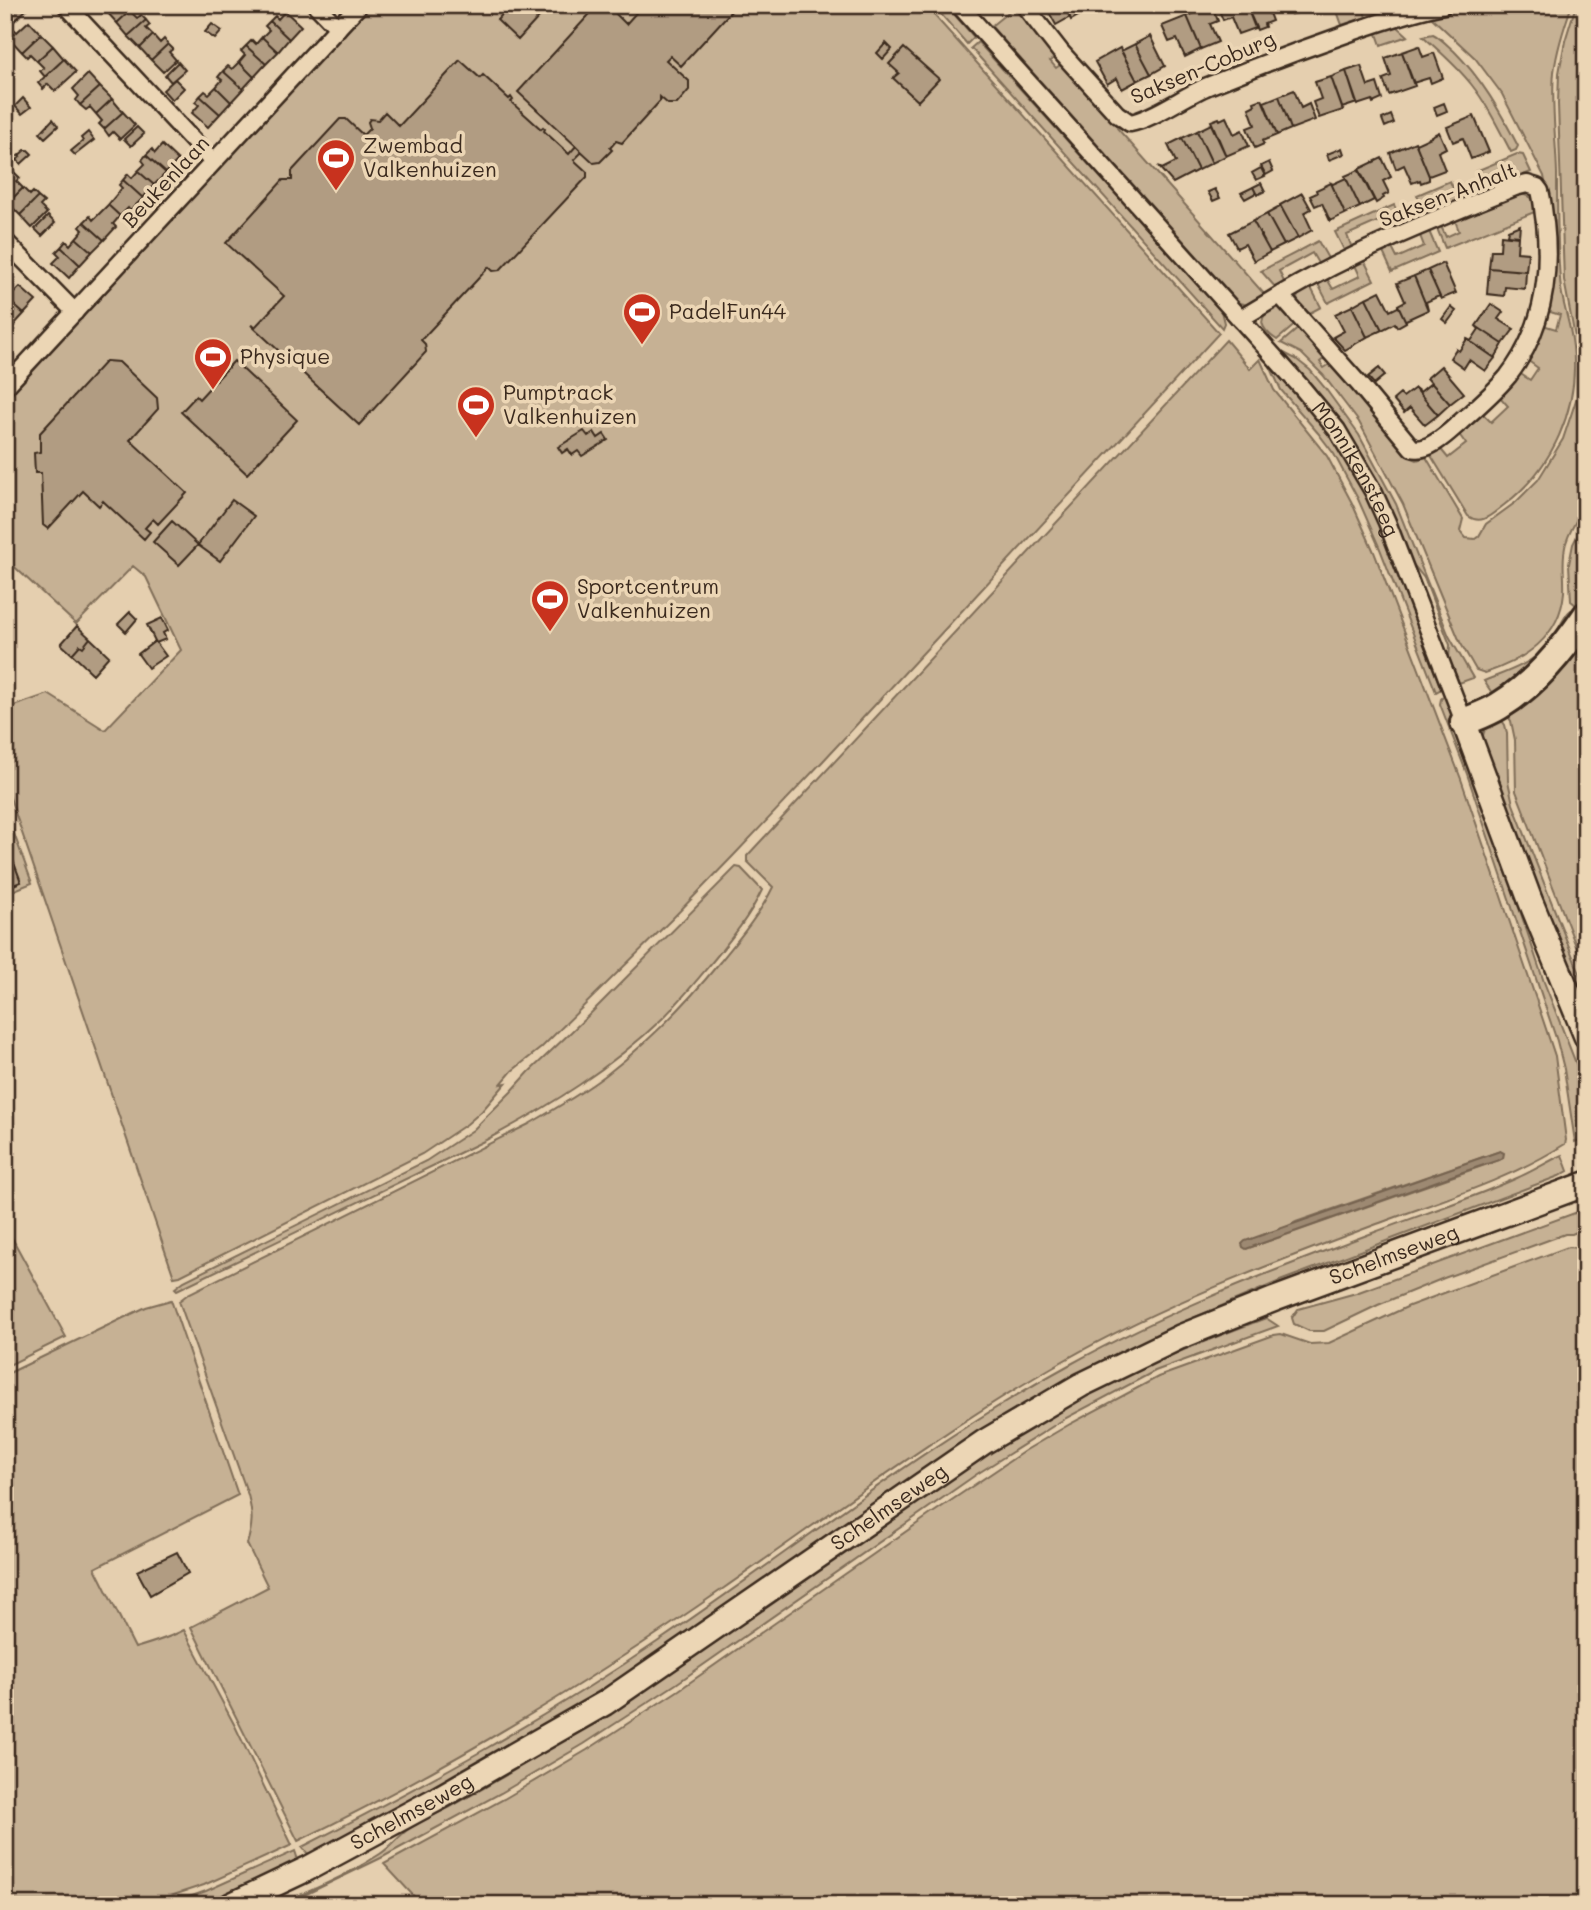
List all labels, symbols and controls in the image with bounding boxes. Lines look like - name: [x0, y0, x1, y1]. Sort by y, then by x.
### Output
- street label: Saksen-Coburg: [1126, 24, 1279, 109]
- street label: Beukenlaan: [115, 129, 214, 233]
- place label: Zwembad Valkenhuizen: [363, 131, 497, 182]
- sports icon: Zwembad Valkenhuizen: [315, 137, 357, 192]
- street label: Saksen-Anhalt: [1375, 155, 1520, 232]
- sports icon: PadelFun44: [621, 291, 663, 346]
- place label: PadelFun44: [669, 297, 787, 324]
- sports icon: Physique: [192, 336, 234, 391]
- place label: Physique: [240, 342, 330, 369]
- place label: Pumptrack Valkenhuizen: [503, 378, 637, 429]
- sports icon: Pumptrack Valkenhuizen: [455, 384, 497, 439]
- street label: Monnikensteeg: [1307, 395, 1406, 540]
- place label: Sportcentrum Valkenhuizen: [577, 572, 719, 623]
- sports icon: Sportcentrum Valkenhuizen: [529, 578, 571, 633]
- street label: Schelmseweg: [1325, 1217, 1462, 1290]
- street label: Schelmseweg: [825, 1457, 952, 1556]
- street label: Schelmseweg: [345, 1767, 477, 1855]

